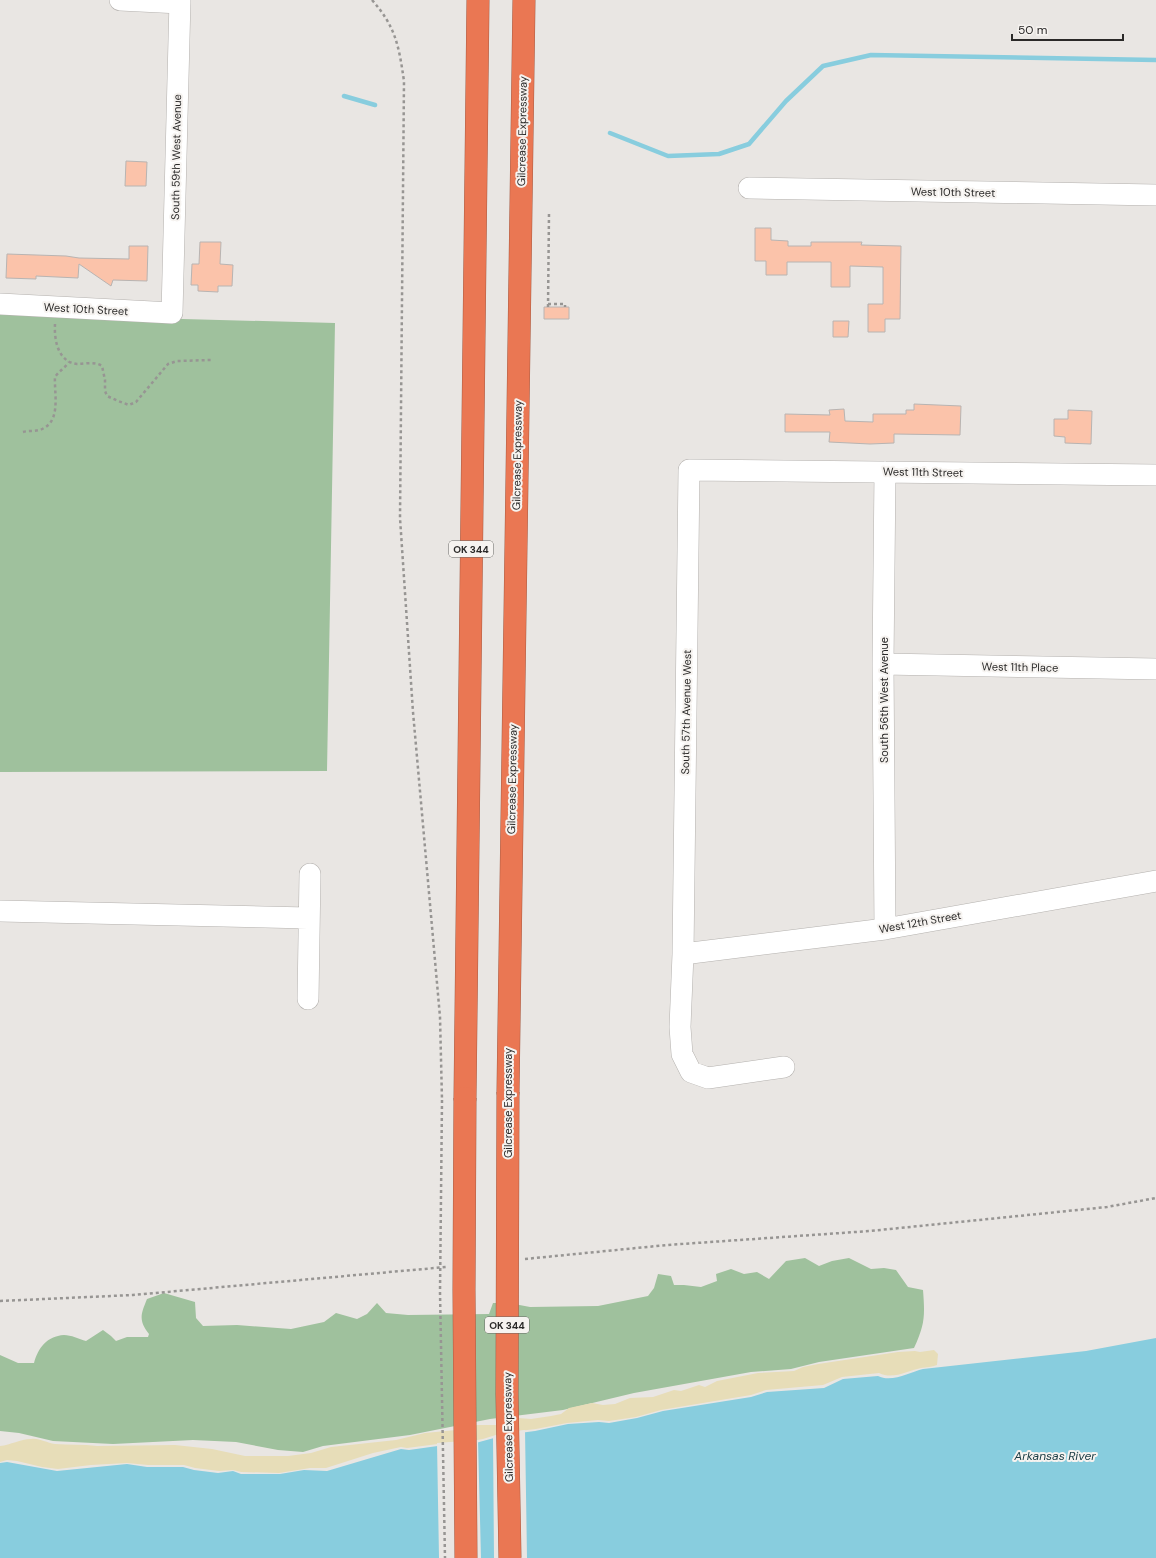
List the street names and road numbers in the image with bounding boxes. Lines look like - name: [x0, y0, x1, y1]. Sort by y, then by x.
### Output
- street label: Gilcrease Expressway: [514, 76, 530, 186]
- street label: South 59th West Avenue: [168, 94, 184, 220]
- street label: West 10th Street: [911, 184, 995, 200]
- street label: West 10th Street: [43, 300, 129, 318]
- street label: Gilcrease Expressway: [509, 400, 525, 510]
- street label: West 11th Street: [883, 464, 963, 480]
- road number: OK 344: [449, 541, 493, 557]
- street label: South 56th West Avenue: [877, 637, 891, 763]
- street label: South 57th Avenue West: [678, 649, 694, 775]
- street label: West 11th Place: [982, 659, 1058, 675]
- street label: Gilcrease Expressway: [504, 724, 520, 834]
- street label: West 12th Street: [878, 908, 962, 936]
- street label: Gilcrease Expressway: [501, 1048, 515, 1158]
- road number: OK 344: [485, 1317, 529, 1333]
- street label: Gilcrease Expressway: [500, 1372, 516, 1482]

